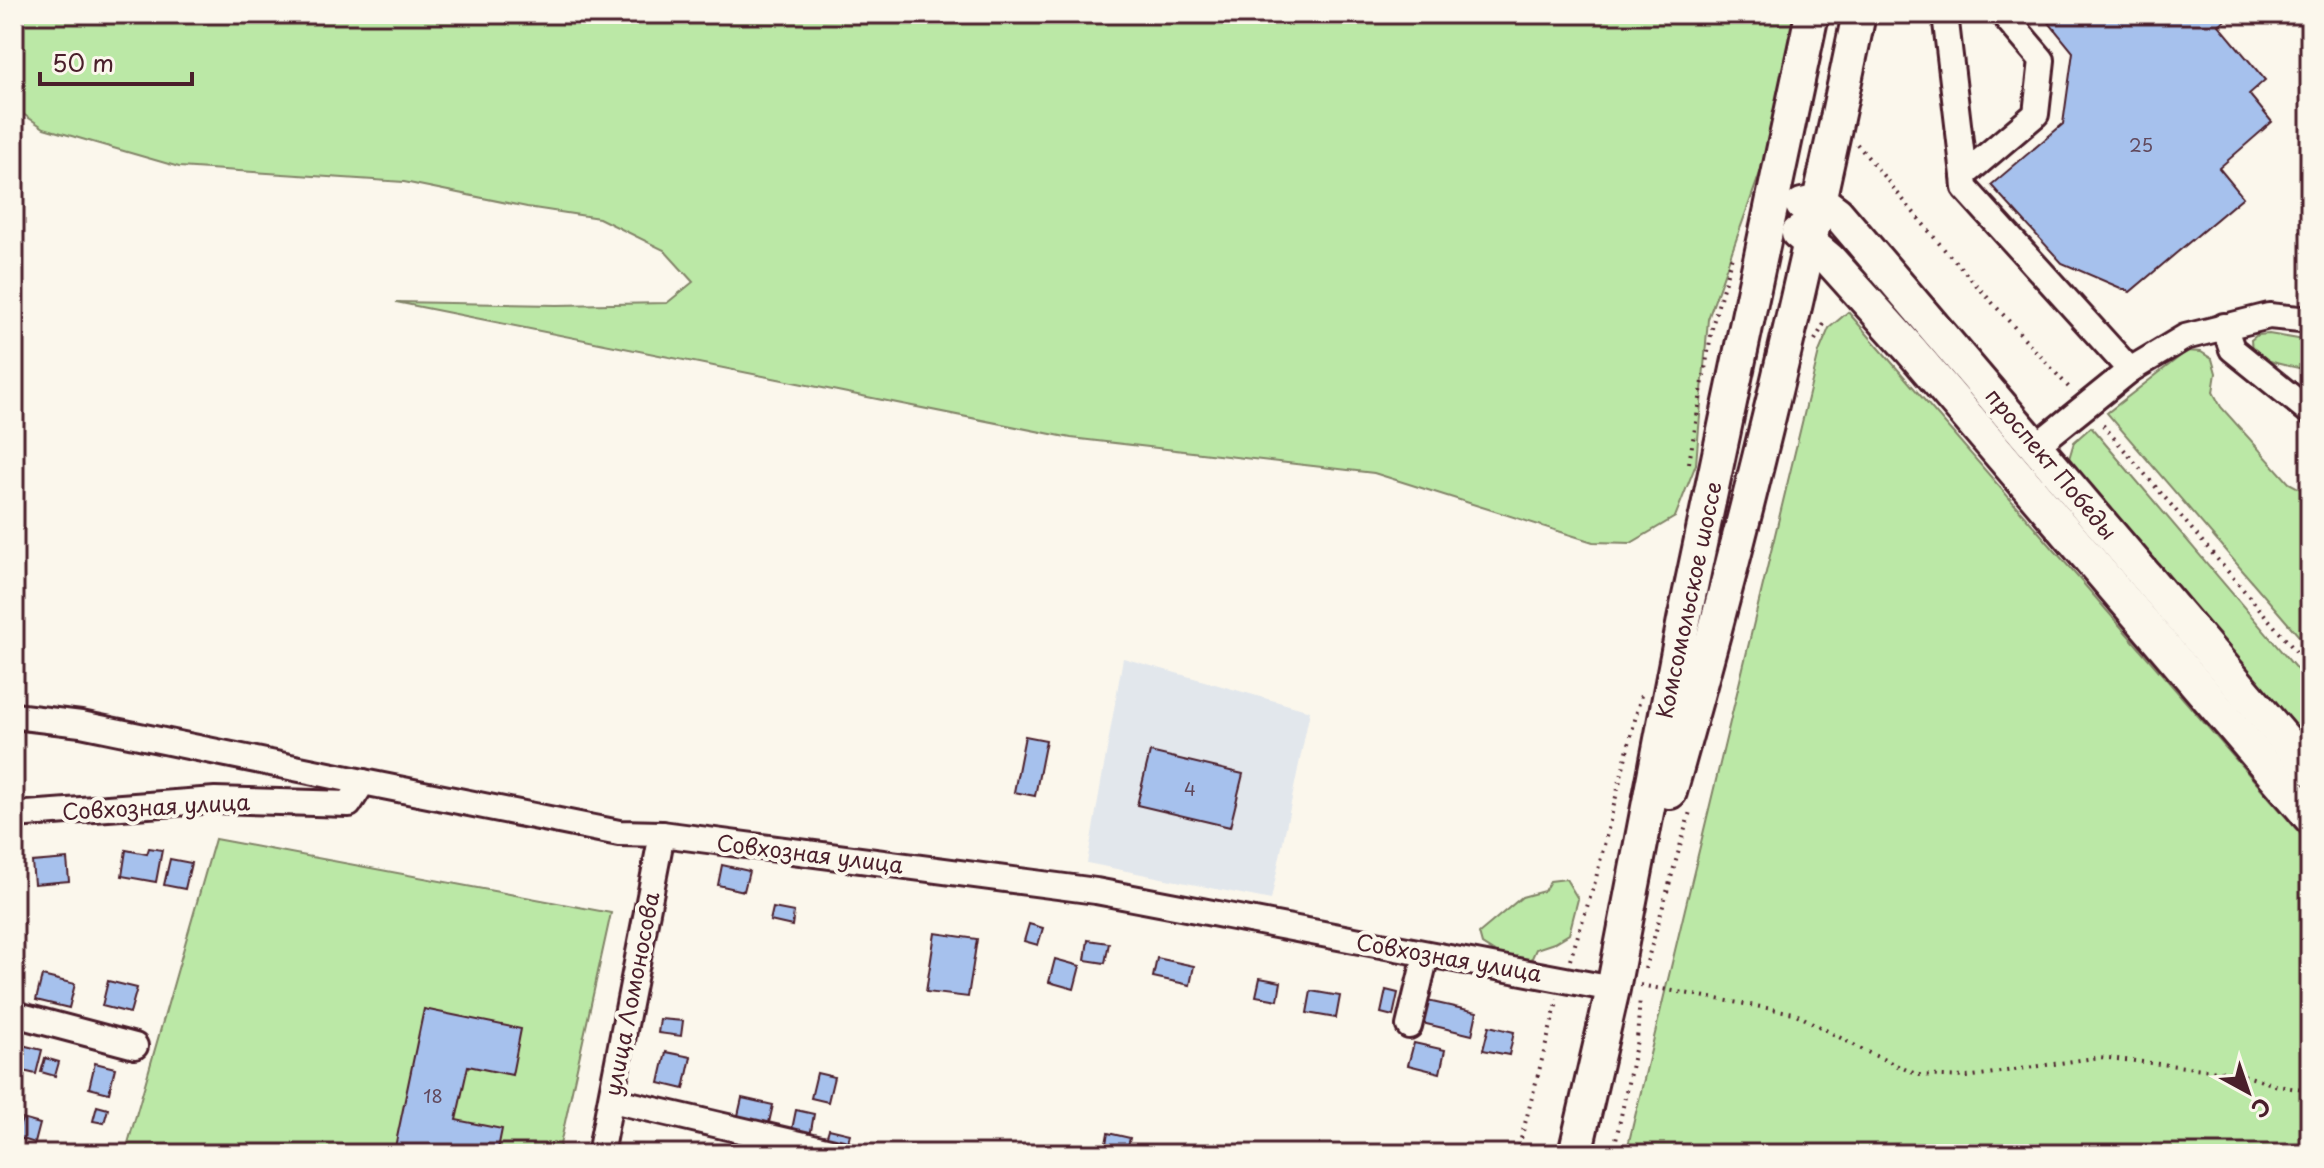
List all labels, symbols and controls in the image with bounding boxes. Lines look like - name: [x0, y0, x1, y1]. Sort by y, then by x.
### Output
- scale bar: [40, 36, 192, 86]
- text: 50 m: [52, 44, 114, 80]
- house number: 25: [2129, 131, 2153, 158]
- street label: проспект Победы: [1979, 380, 2126, 546]
- street label: Комсомольское шоссе: [1646, 478, 1729, 721]
- house number: 4: [1184, 775, 1196, 802]
- street label: Совхозная улица: [61, 784, 251, 827]
- street label: Совхозная улица: [715, 825, 906, 880]
- street label: улица Ломоносова: [595, 889, 667, 1099]
- street label: Совхозная улица: [1354, 924, 1545, 989]
- north arrow: [2208, 1052, 2288, 1132]
- house number: 18: [423, 1082, 443, 1109]
- text: С: [2245, 1091, 2279, 1126]

